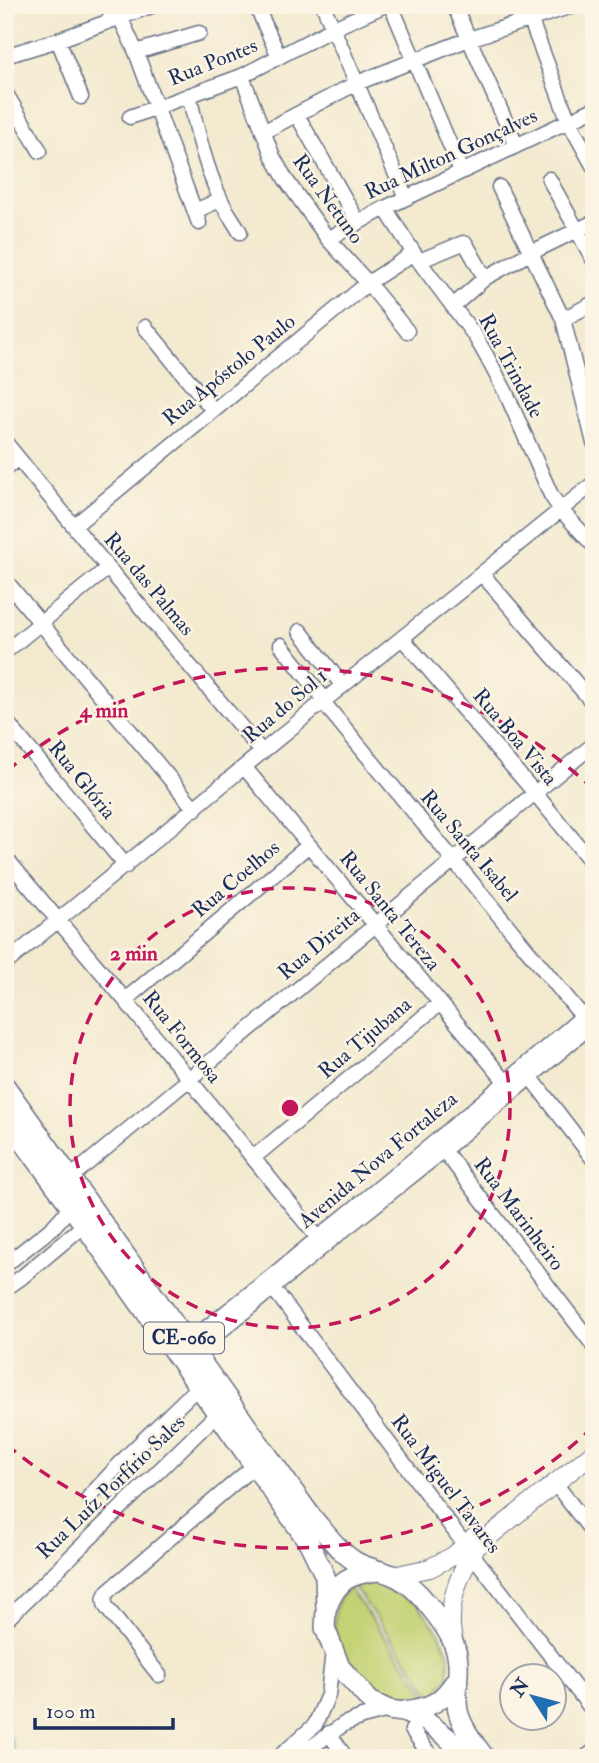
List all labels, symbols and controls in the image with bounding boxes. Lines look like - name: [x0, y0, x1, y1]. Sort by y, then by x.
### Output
- street label: Rua Pontes: [164, 32, 262, 92]
- street label: Rua Milton Gonçalves: [360, 102, 542, 206]
- street label: Rua Netuno: [286, 149, 370, 249]
- street label: Rua Apóstolo Paulo: [157, 308, 301, 432]
- street label: Rua Trindade: [472, 309, 550, 423]
- street label: Rua das Palmas: [98, 527, 200, 641]
- street label: Rua do Sol 1: [237, 663, 333, 749]
- street label: Rua Boa Vista: [467, 683, 564, 791]
- text: 4 min: [79, 697, 128, 724]
- street label: Rua Glória: [42, 735, 122, 825]
- street label: Rua Santa Isabel: [414, 784, 524, 908]
- street label: Rua Coelhos: [186, 834, 286, 924]
- street label: Rua Santa Tereza: [333, 846, 447, 977]
- street label: Rua Direita: [272, 902, 366, 986]
- text: 2 min: [110, 940, 158, 967]
- street label: Rua Formosa: [136, 985, 228, 1089]
- street label: Rua Tijubana: [313, 991, 417, 1085]
- street label: Avenida Nova Fortaleza: [292, 1085, 463, 1235]
- centre of rings: [278, 1096, 302, 1120]
- street label: Rua Marinheiro: [468, 1152, 570, 1276]
- road number: CE-060: [144, 1322, 224, 1354]
- street label: Rua Luíz Porfírio Sales: [31, 1409, 191, 1565]
- street label: Rua Miguel Tavares: [385, 1409, 507, 1559]
- north arrow: [498, 1662, 568, 1732]
- text: N: [505, 1673, 535, 1702]
- scale bar: [35, 1686, 173, 1730]
- text: 100 m: [46, 1698, 96, 1725]

